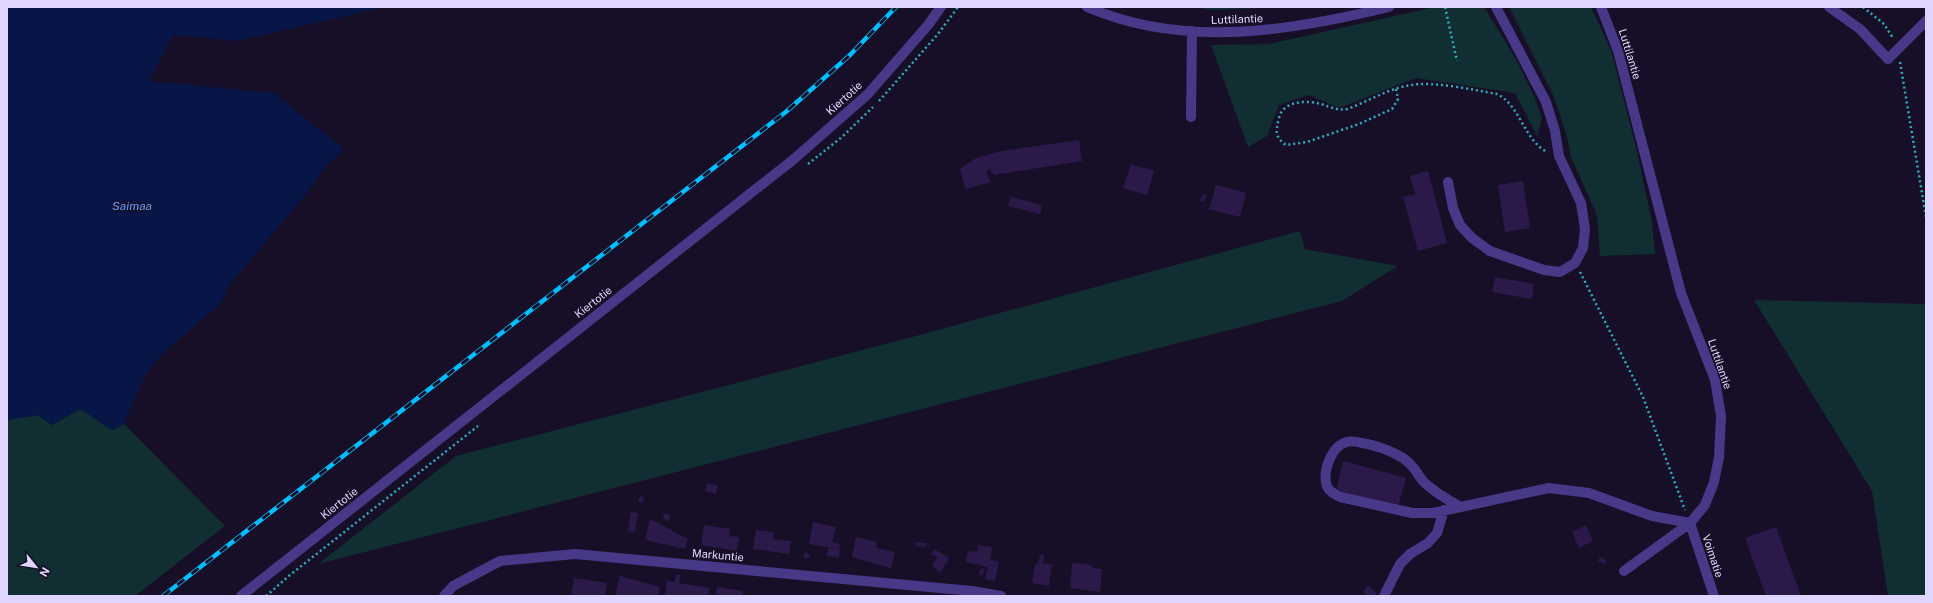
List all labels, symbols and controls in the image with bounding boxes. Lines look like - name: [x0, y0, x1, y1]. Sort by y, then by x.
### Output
- street label: Luttilantie: [1211, 12, 1263, 26]
- street label: Luttilantie: [1617, 27, 1643, 81]
- street label: Kiertotie: [824, 79, 864, 117]
- water label: Saimaa: [112, 199, 152, 213]
- street label: Kiertotie: [572, 284, 614, 320]
- street label: Luttilantie: [1706, 337, 1734, 391]
- street label: Kiertotie: [318, 485, 360, 521]
- street label: Voimatie: [1700, 533, 1726, 579]
- north arrow: [16, 547, 56, 587]
- street label: Markuntie: [692, 547, 744, 563]
- text: N: [37, 565, 52, 579]

